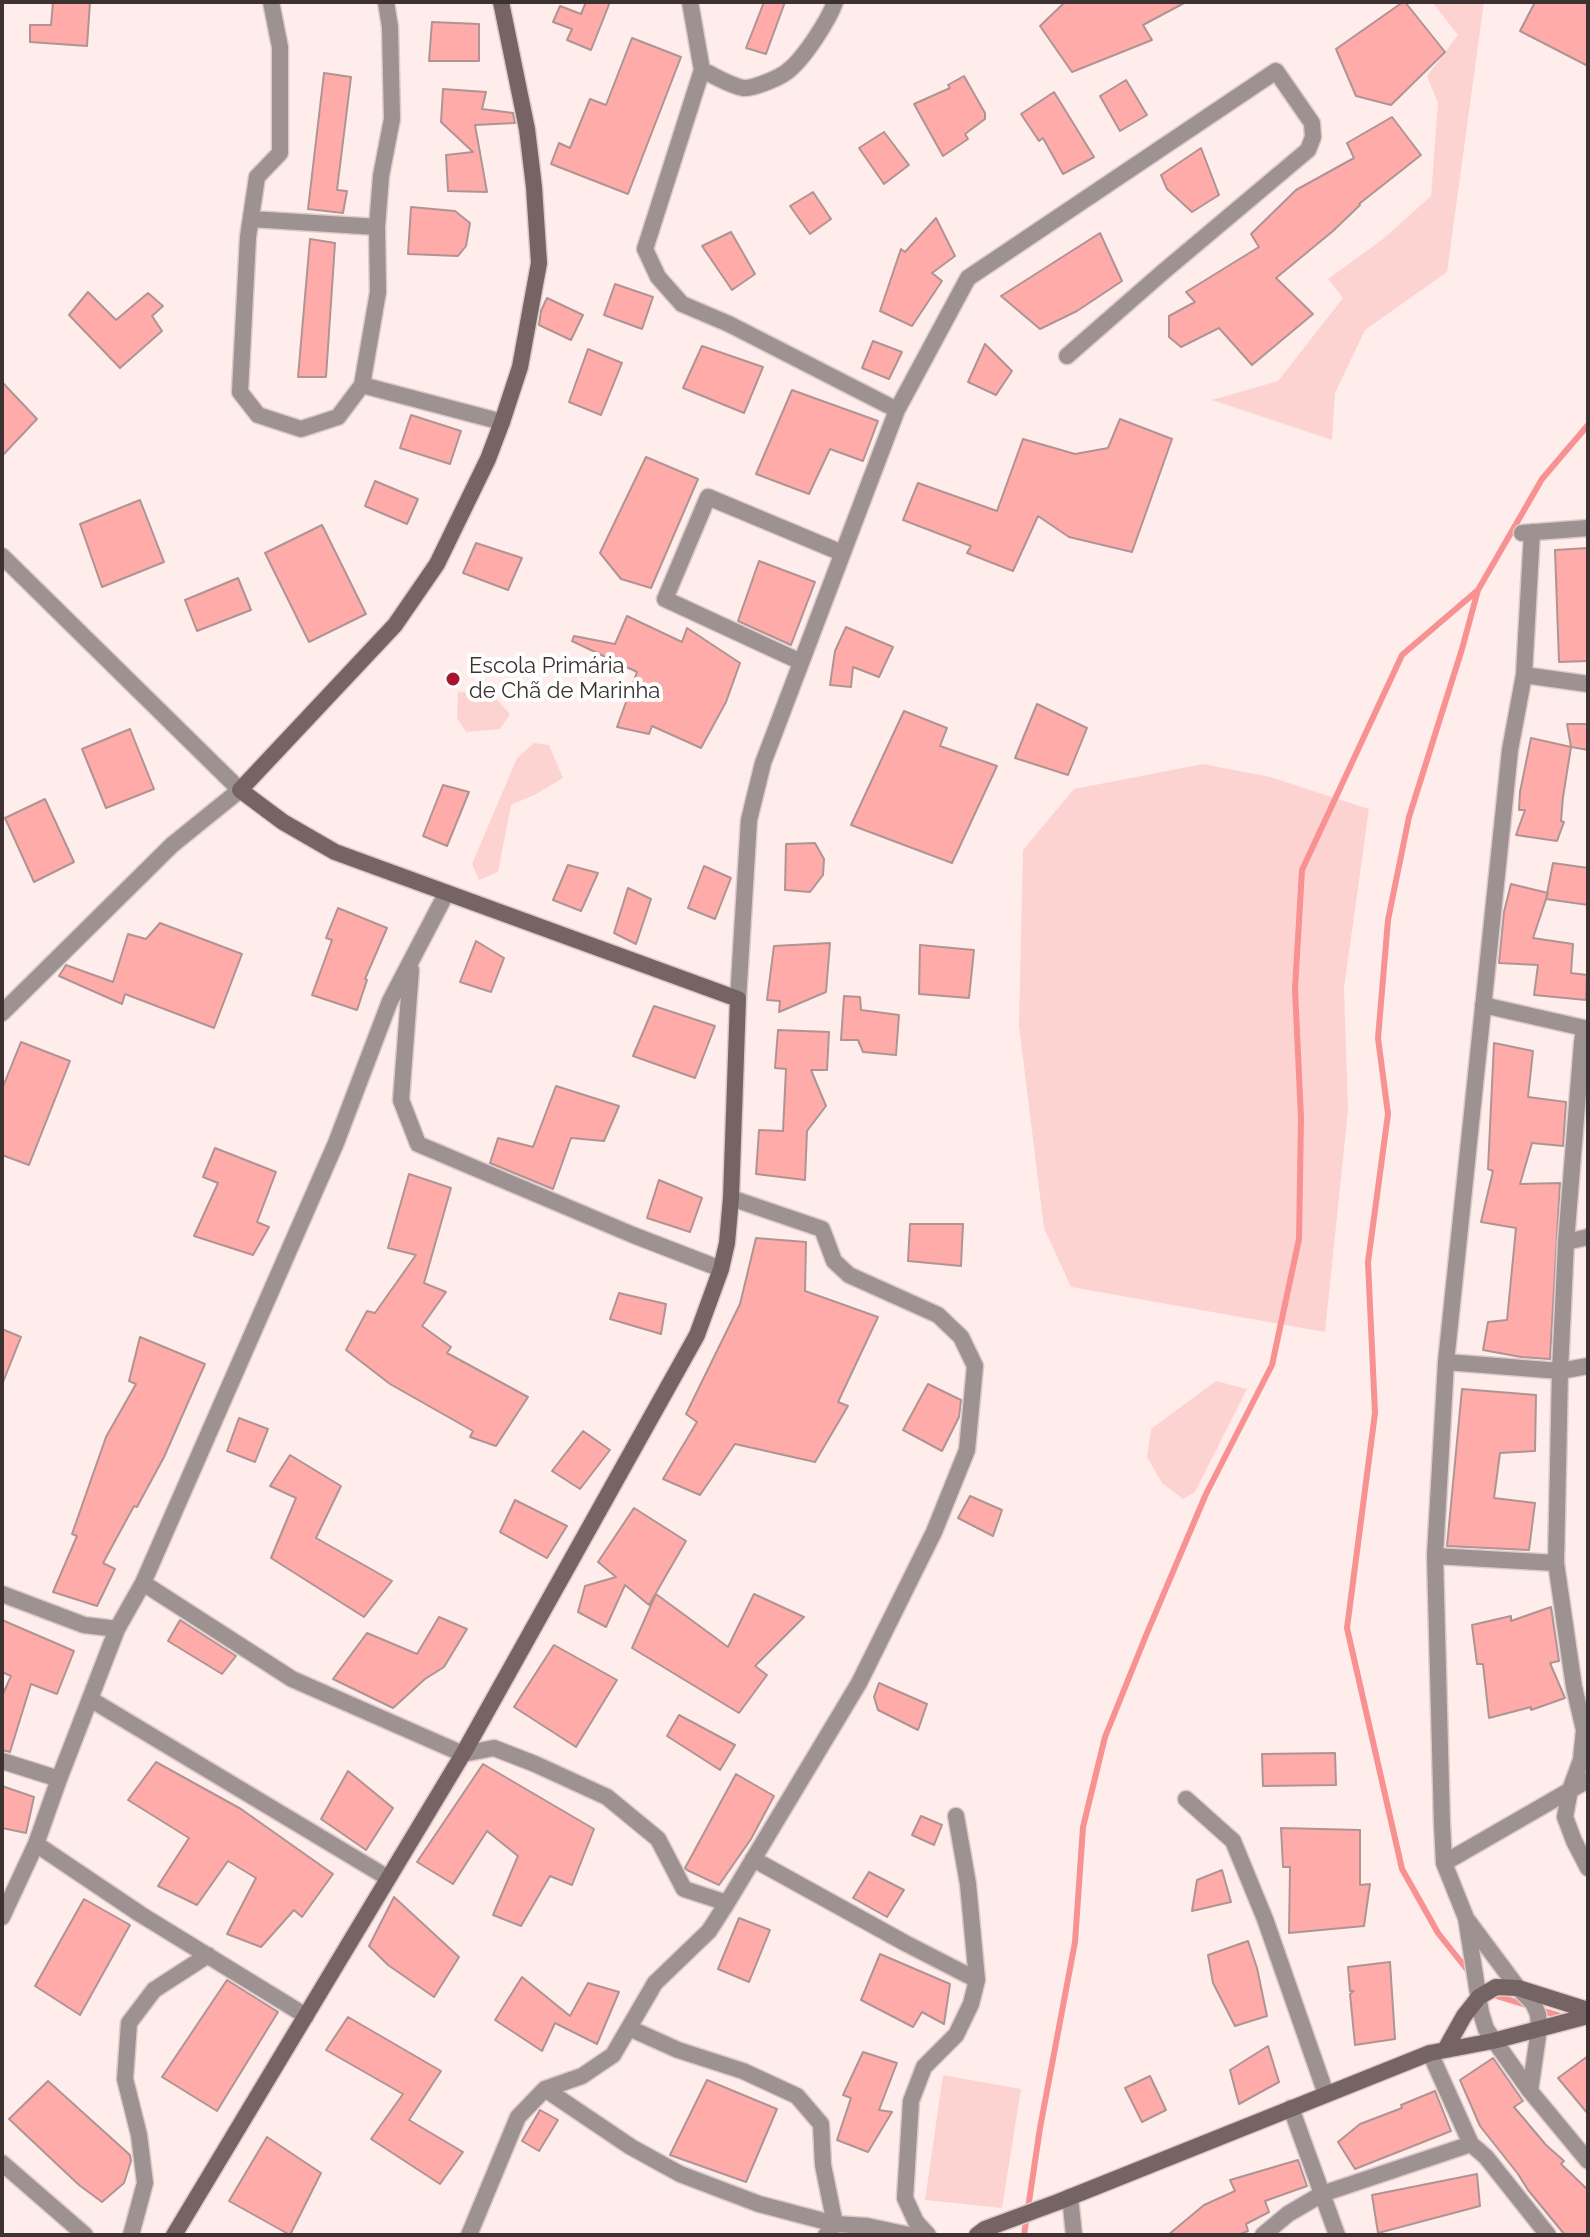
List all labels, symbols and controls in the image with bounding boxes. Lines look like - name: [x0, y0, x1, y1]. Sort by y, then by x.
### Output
- place label: Escola Primária de Chã de Marinha: [469, 653, 660, 704]
- marker: Escola Primária de Chã de Marinha: [444, 670, 462, 688]

